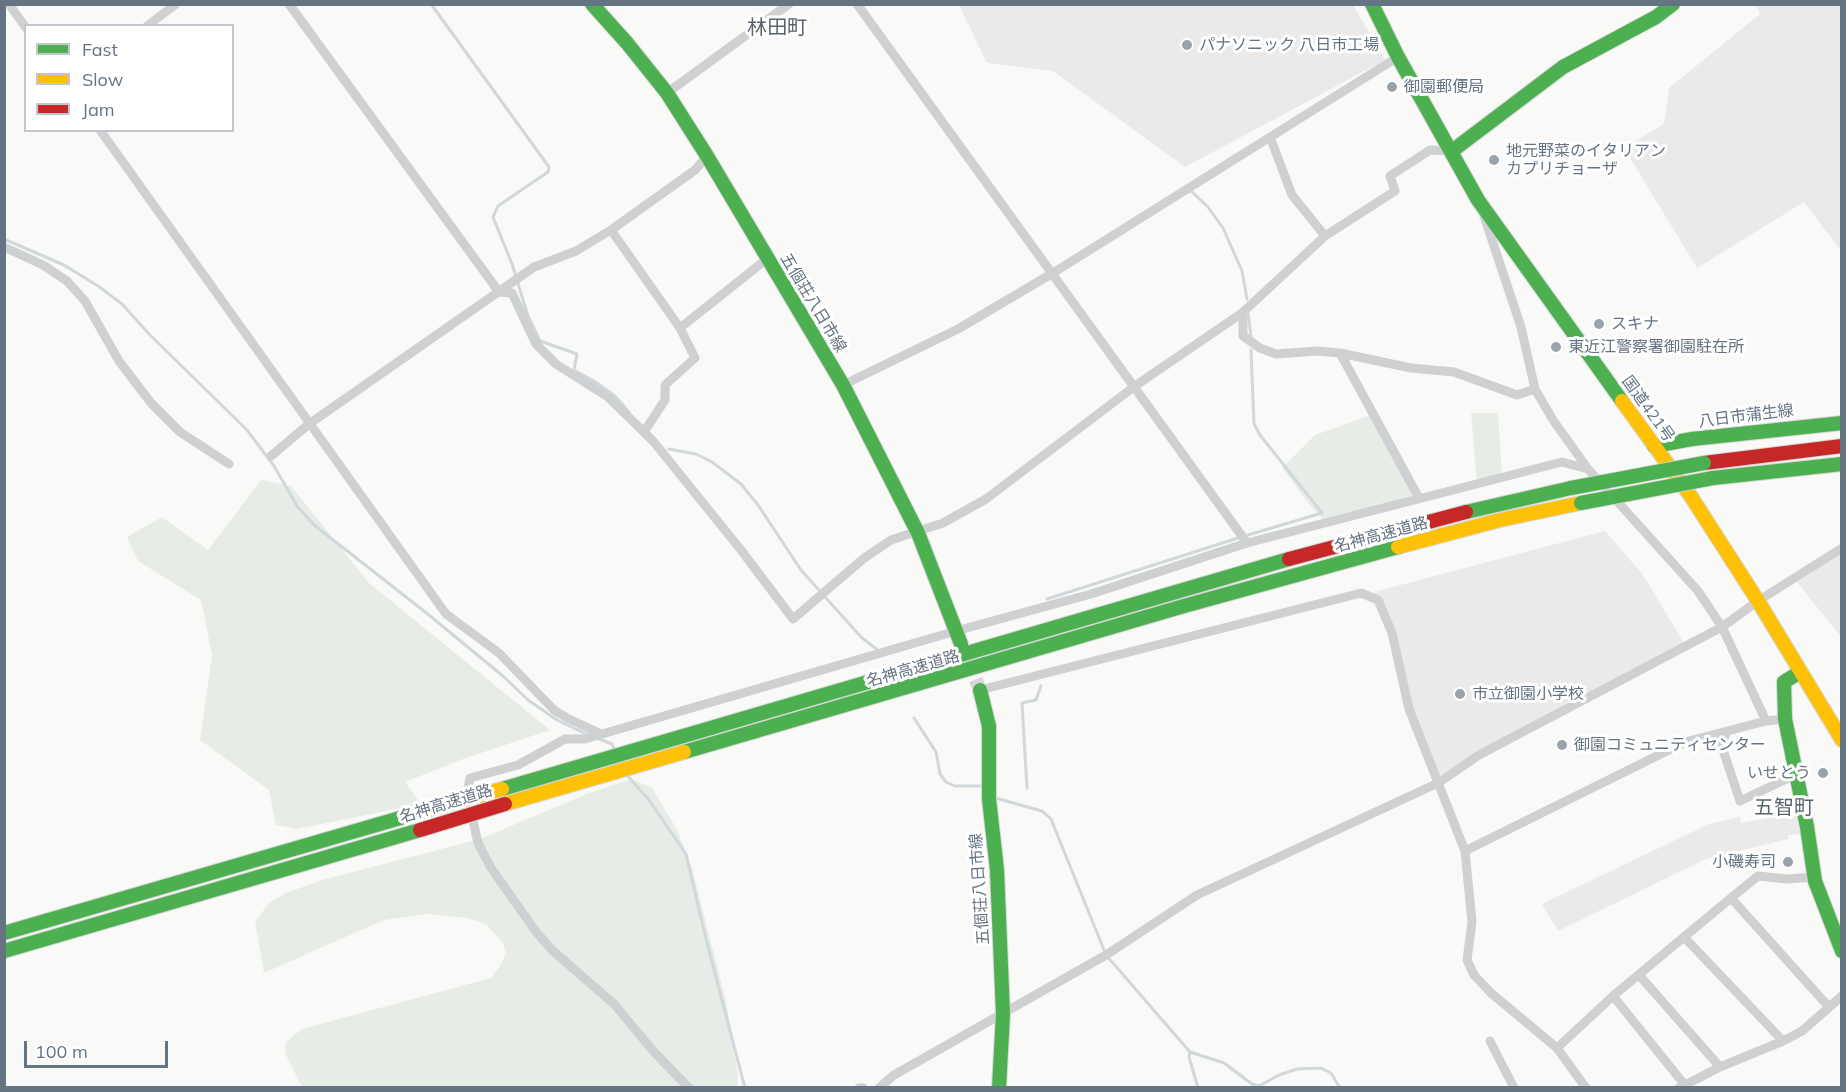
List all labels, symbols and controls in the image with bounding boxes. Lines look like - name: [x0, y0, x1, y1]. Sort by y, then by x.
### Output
- district label: 林田町: [747, 16, 807, 40]
- legend: [24, 24, 234, 132]
- place label: パナソニック 八日市工場: [1199, 35, 1379, 55]
- text: Fast: [82, 38, 118, 61]
- marker: パナソニック 八日市工場: [1180, 38, 1194, 52]
- text: Slow: [82, 68, 123, 91]
- place label: 御園郵便局: [1404, 77, 1484, 97]
- marker: 御園郵便局: [1385, 80, 1399, 94]
- text: Jam: [82, 98, 115, 121]
- place label: 地元野菜のイタリアン カプリチョーザ: [1506, 141, 1666, 179]
- marker: 地元野菜のイタリアン カプリチョーザ: [1487, 153, 1501, 167]
- street label: 五個荘八日市線: [776, 250, 850, 356]
- place label: スキナ: [1611, 314, 1659, 334]
- marker: スキナ: [1592, 317, 1606, 331]
- place label: 東近江警察署御園駐在所: [1568, 337, 1744, 357]
- marker: 東近江警察署御園駐在所: [1549, 340, 1563, 354]
- street label: 国道421号: [1618, 372, 1678, 446]
- street label: 八日市蒲生線: [1697, 401, 1795, 431]
- street label: 名神高速道路: [1332, 513, 1430, 557]
- street label: 名神高速道路: [864, 647, 962, 691]
- place label: 市立御園小学校: [1472, 684, 1584, 704]
- marker: 市立御園小学校: [1453, 687, 1467, 701]
- place label: 御園コミュニティセンター: [1574, 735, 1766, 755]
- marker: 御園コミュニティセンター: [1555, 738, 1569, 752]
- place label: いせとう: [1747, 763, 1811, 783]
- marker: いせとう: [1816, 766, 1830, 780]
- street label: 名神高速道路: [397, 781, 495, 827]
- district label: 五智町: [1754, 796, 1814, 820]
- street label: 五個荘八日市線: [967, 832, 993, 946]
- place label: 小磯寿司: [1712, 852, 1776, 872]
- marker: 小磯寿司: [1781, 855, 1795, 869]
- scale bar: [27, 1029, 171, 1067]
- text: 100 m: [35, 1040, 88, 1063]

